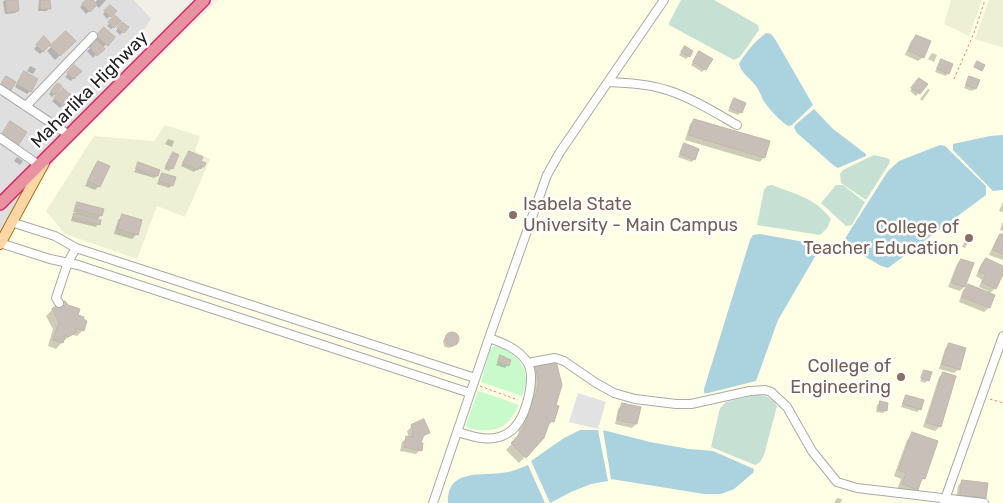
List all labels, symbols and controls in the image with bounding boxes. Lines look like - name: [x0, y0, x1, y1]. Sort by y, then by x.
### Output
- street label: Maharlika Highway: [27, 27, 153, 153]
- place label: Isabela State University - Main Campus: [523, 194, 738, 236]
- marker: Isabela State University - Main Campus: [507, 209, 519, 221]
- place label: College of Teacher Education: [803, 217, 959, 260]
- marker: College of Teacher Education: [963, 232, 975, 244]
- place label: College of Engineering: [790, 356, 891, 398]
- marker: College of Engineering: [895, 371, 907, 383]

